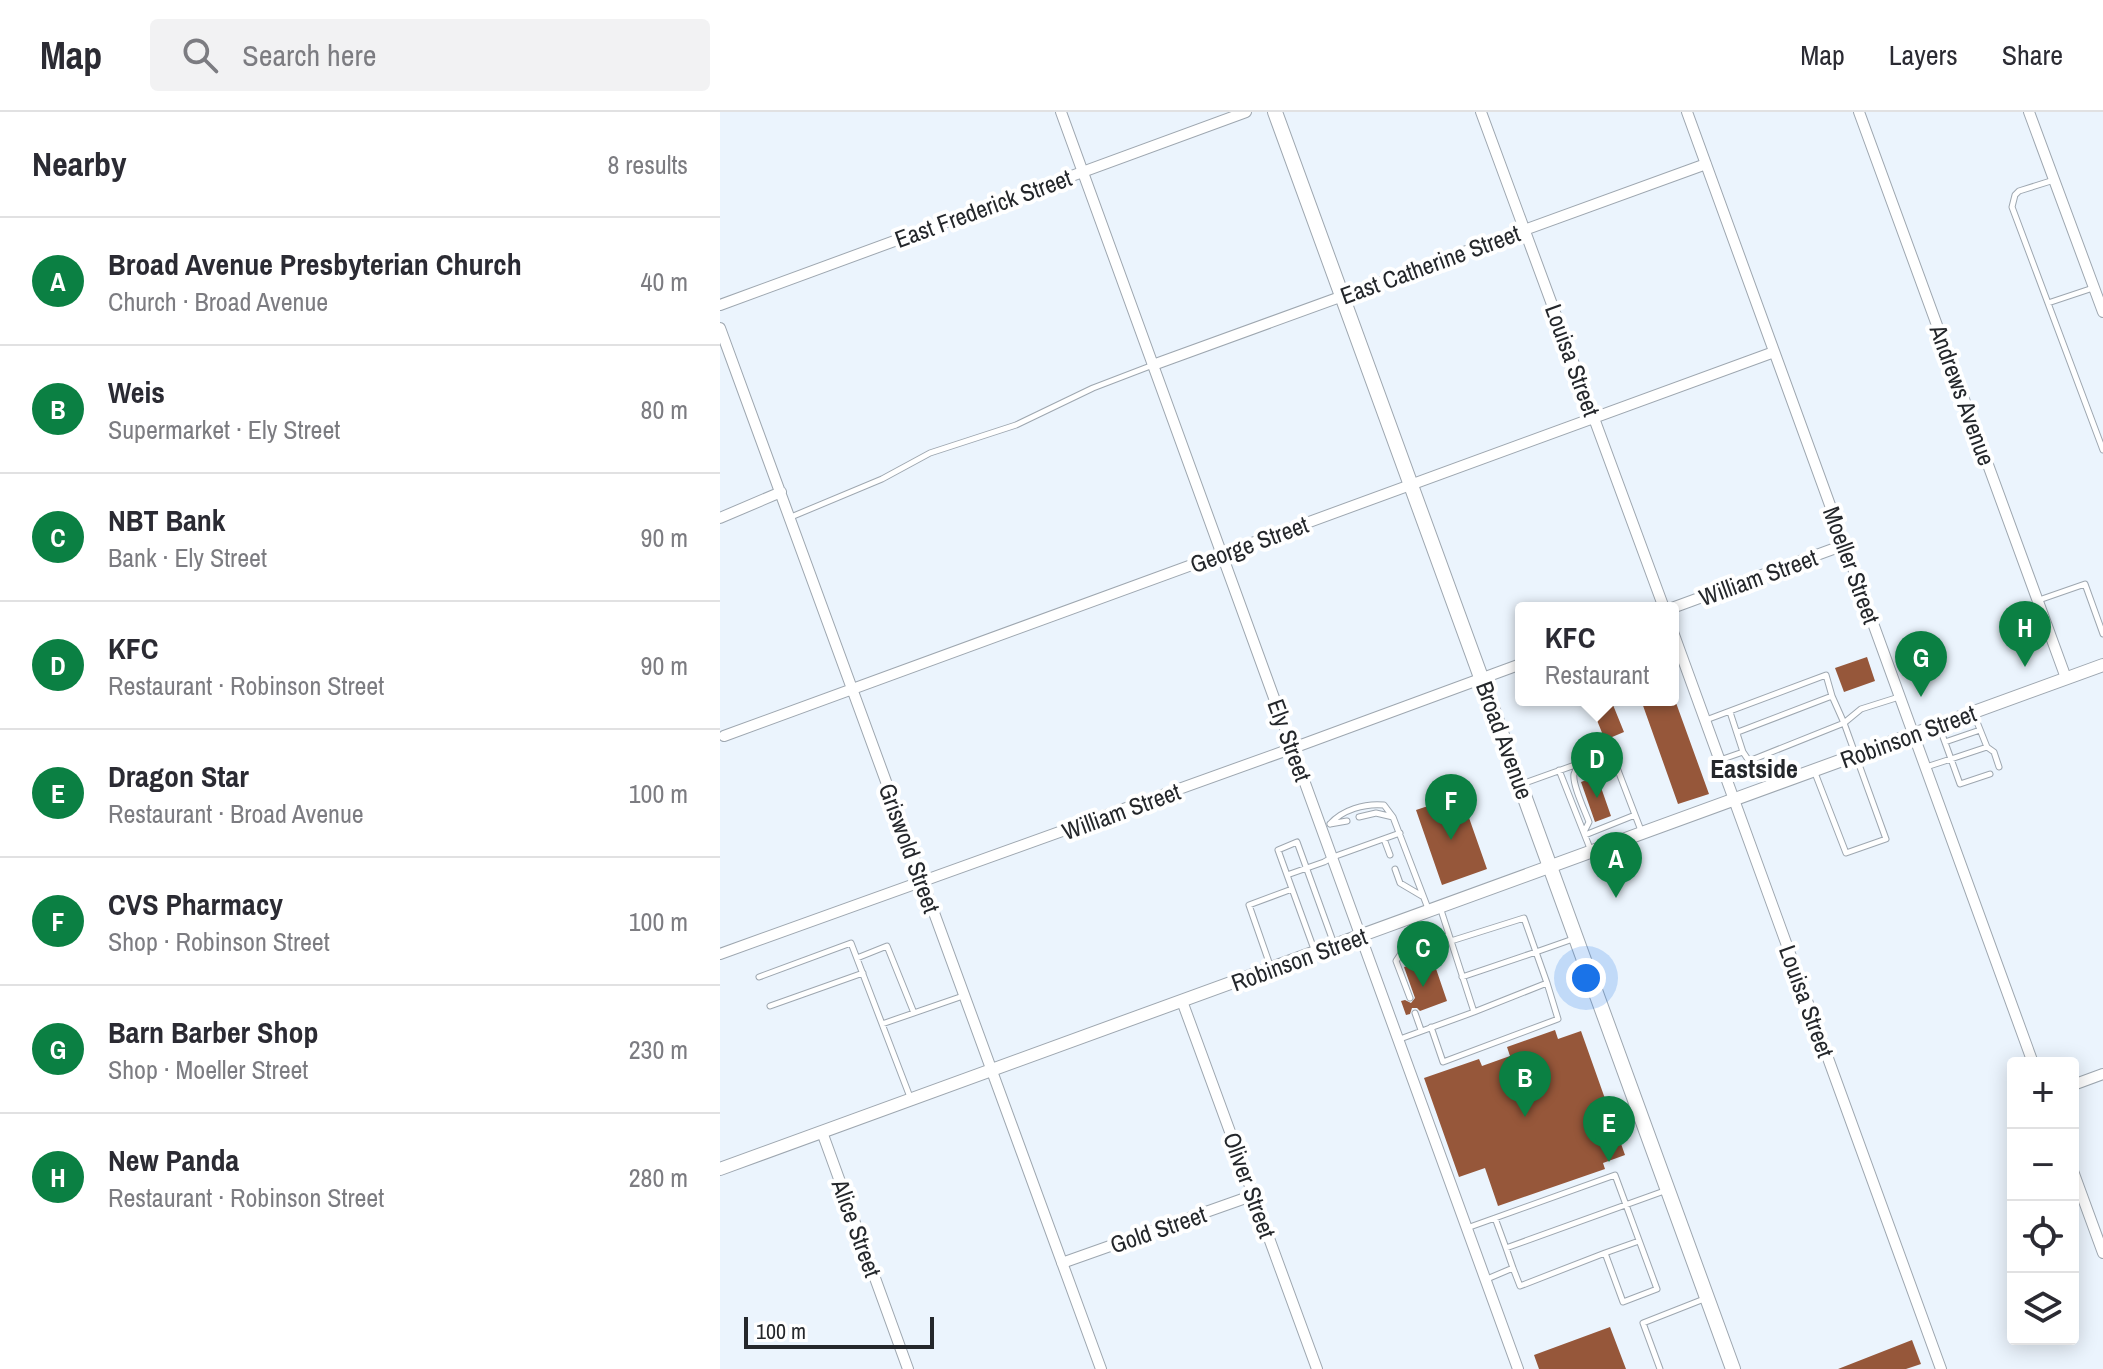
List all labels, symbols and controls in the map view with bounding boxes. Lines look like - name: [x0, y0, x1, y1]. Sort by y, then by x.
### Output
- search box: [150, 19, 710, 91]
- text: Map: [40, 30, 102, 81]
- icon: search: [178, 33, 222, 77]
- text: Search here: [242, 35, 376, 75]
- text: Map: [1800, 36, 1845, 74]
- text: Layers: [1889, 36, 1958, 74]
- text: Share: [2002, 36, 2063, 74]
- text: Nearby: [32, 141, 127, 187]
- text: 8 results: [607, 147, 688, 182]
- street label: East Frederick Street: [890, 161, 1076, 255]
- street label: East Catherine Street: [1336, 216, 1525, 311]
- text: Broad Avenue Presbyterian Church: [108, 244, 522, 284]
- text: A: [50, 264, 66, 299]
- text: 40 m: [641, 264, 688, 299]
- text: Church · Broad Avenue: [108, 284, 328, 319]
- street label: Louisa Street: [1538, 300, 1608, 421]
- street label: Andrews Avenue: [1922, 319, 2003, 470]
- text: Weis: [108, 372, 165, 412]
- text: B: [50, 392, 66, 427]
- text: 80 m: [641, 392, 688, 427]
- text: Supermarket · Ely Street: [108, 412, 340, 447]
- text: NBT Bank: [108, 500, 226, 540]
- street label: Moeller Street: [1816, 502, 1888, 629]
- street label: George Street: [1185, 508, 1313, 580]
- text: C: [50, 520, 66, 555]
- text: 90 m: [641, 520, 688, 555]
- text: Bank · Ely Street: [108, 540, 267, 575]
- street label: William Street: [1694, 541, 1822, 613]
- pin: H: [1999, 601, 2051, 667]
- popup: [1515, 602, 1679, 706]
- text: KFC: [1545, 617, 1595, 657]
- text: KFC: [108, 628, 159, 668]
- pin: G: [1895, 631, 1947, 697]
- text: D: [50, 648, 66, 683]
- text: 90 m: [641, 648, 688, 683]
- text: Restaurant: [1545, 657, 1649, 692]
- text: Restaurant · Robinson Street: [108, 668, 384, 703]
- street label: Broad Avenue: [1469, 677, 1541, 803]
- street label: Ely Street: [1260, 694, 1320, 786]
- street label: Robinson Street: [1836, 696, 1981, 775]
- pin: D: [1571, 732, 1623, 798]
- district label: Eastside: [1710, 751, 1798, 786]
- text: Dragon Star: [108, 756, 249, 796]
- pin: F: [1425, 774, 1477, 840]
- street label: William Street: [1057, 775, 1185, 847]
- text: E: [51, 776, 65, 811]
- text: 100 m: [629, 776, 688, 811]
- street label: Griswold Street: [872, 779, 948, 918]
- text: Restaurant · Broad Avenue: [108, 796, 364, 831]
- pin: A: [1590, 832, 1642, 898]
- text: CVS Pharmacy: [108, 884, 283, 924]
- text: F: [51, 904, 65, 939]
- text: 100 m: [629, 904, 688, 939]
- street label: Robinson Street: [1227, 919, 1372, 998]
- pin: C: [1397, 921, 1449, 987]
- text: Shop · Robinson Street: [108, 924, 330, 959]
- street label: Louisa Street: [1772, 941, 1842, 1062]
- your location: [1566, 958, 1606, 998]
- text: Barn Barber Shop: [108, 1012, 319, 1052]
- text: G: [50, 1032, 66, 1067]
- text: 230 m: [629, 1032, 688, 1067]
- pin: B: [1499, 1051, 1551, 1117]
- text: Shop · Moeller Street: [108, 1052, 308, 1087]
- map controls: [2007, 1057, 2079, 1345]
- button: +: [2007, 1057, 2079, 1129]
- pin: E: [1583, 1096, 1635, 1162]
- street label: Oliver Street: [1216, 1128, 1284, 1243]
- button: −: [2007, 1129, 2079, 1201]
- text: New Panda: [108, 1140, 239, 1180]
- text: H: [50, 1160, 66, 1195]
- text: 280 m: [629, 1160, 688, 1195]
- street label: Alice Street: [824, 1174, 890, 1282]
- text: Restaurant · Robinson Street: [108, 1180, 384, 1215]
- street label: Gold Street: [1106, 1197, 1211, 1260]
- button: locate: [2007, 1201, 2079, 1273]
- button: layers: [2007, 1273, 2079, 1345]
- scale bar: [744, 1313, 934, 1349]
- text: 100 m: [756, 1316, 806, 1346]

